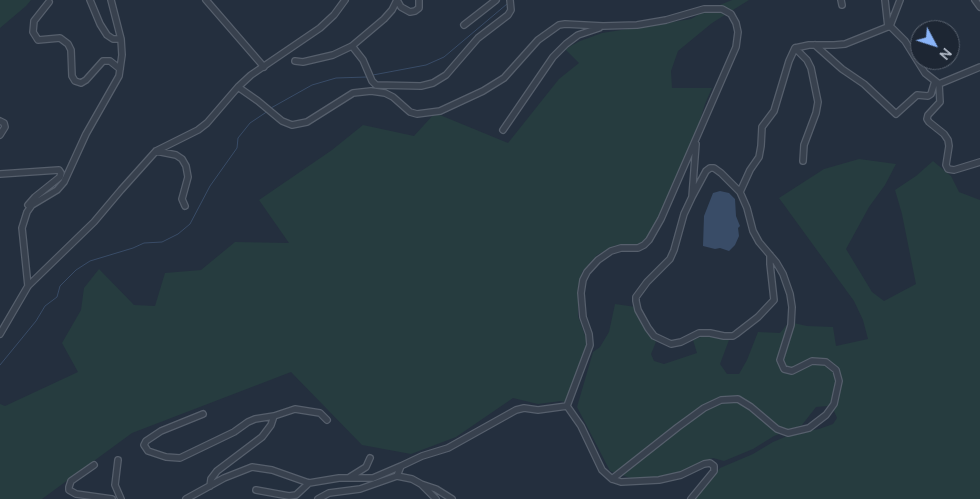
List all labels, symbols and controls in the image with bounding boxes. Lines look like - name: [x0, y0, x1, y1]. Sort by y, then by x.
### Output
- north arrow: [910, 20, 960, 70]
- text: N: [936, 44, 957, 64]

